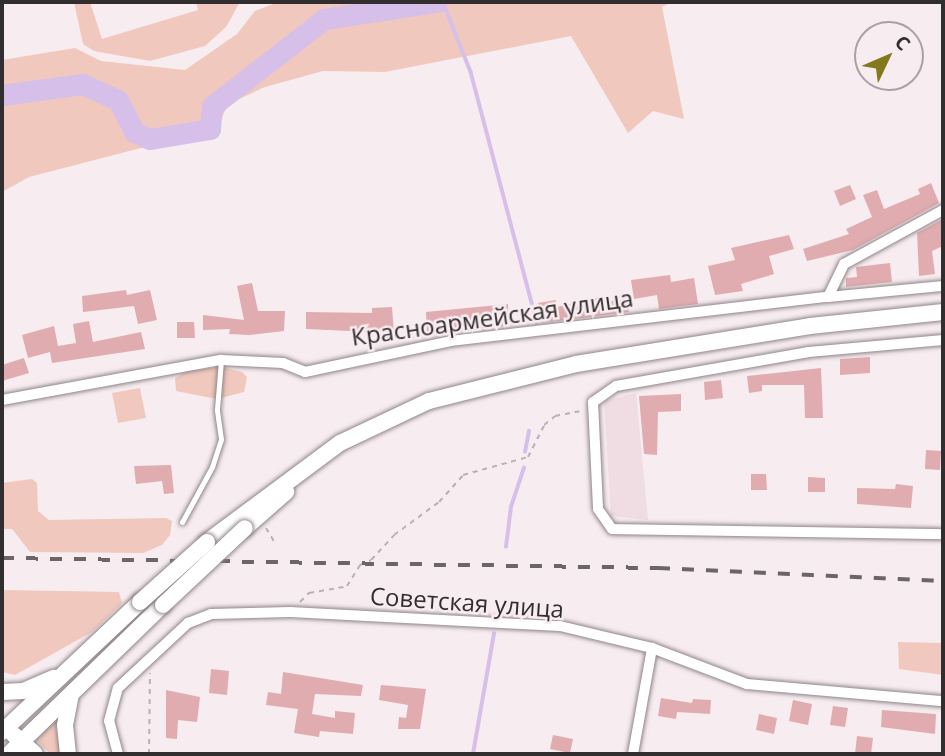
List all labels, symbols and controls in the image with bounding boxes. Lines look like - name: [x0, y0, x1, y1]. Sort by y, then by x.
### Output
- north arrow: [854, 21, 924, 91]
- text: С: [889, 29, 916, 56]
- street label: Красноармейская улица: [349, 283, 635, 351]
- street label: Советская улица: [369, 581, 565, 623]

